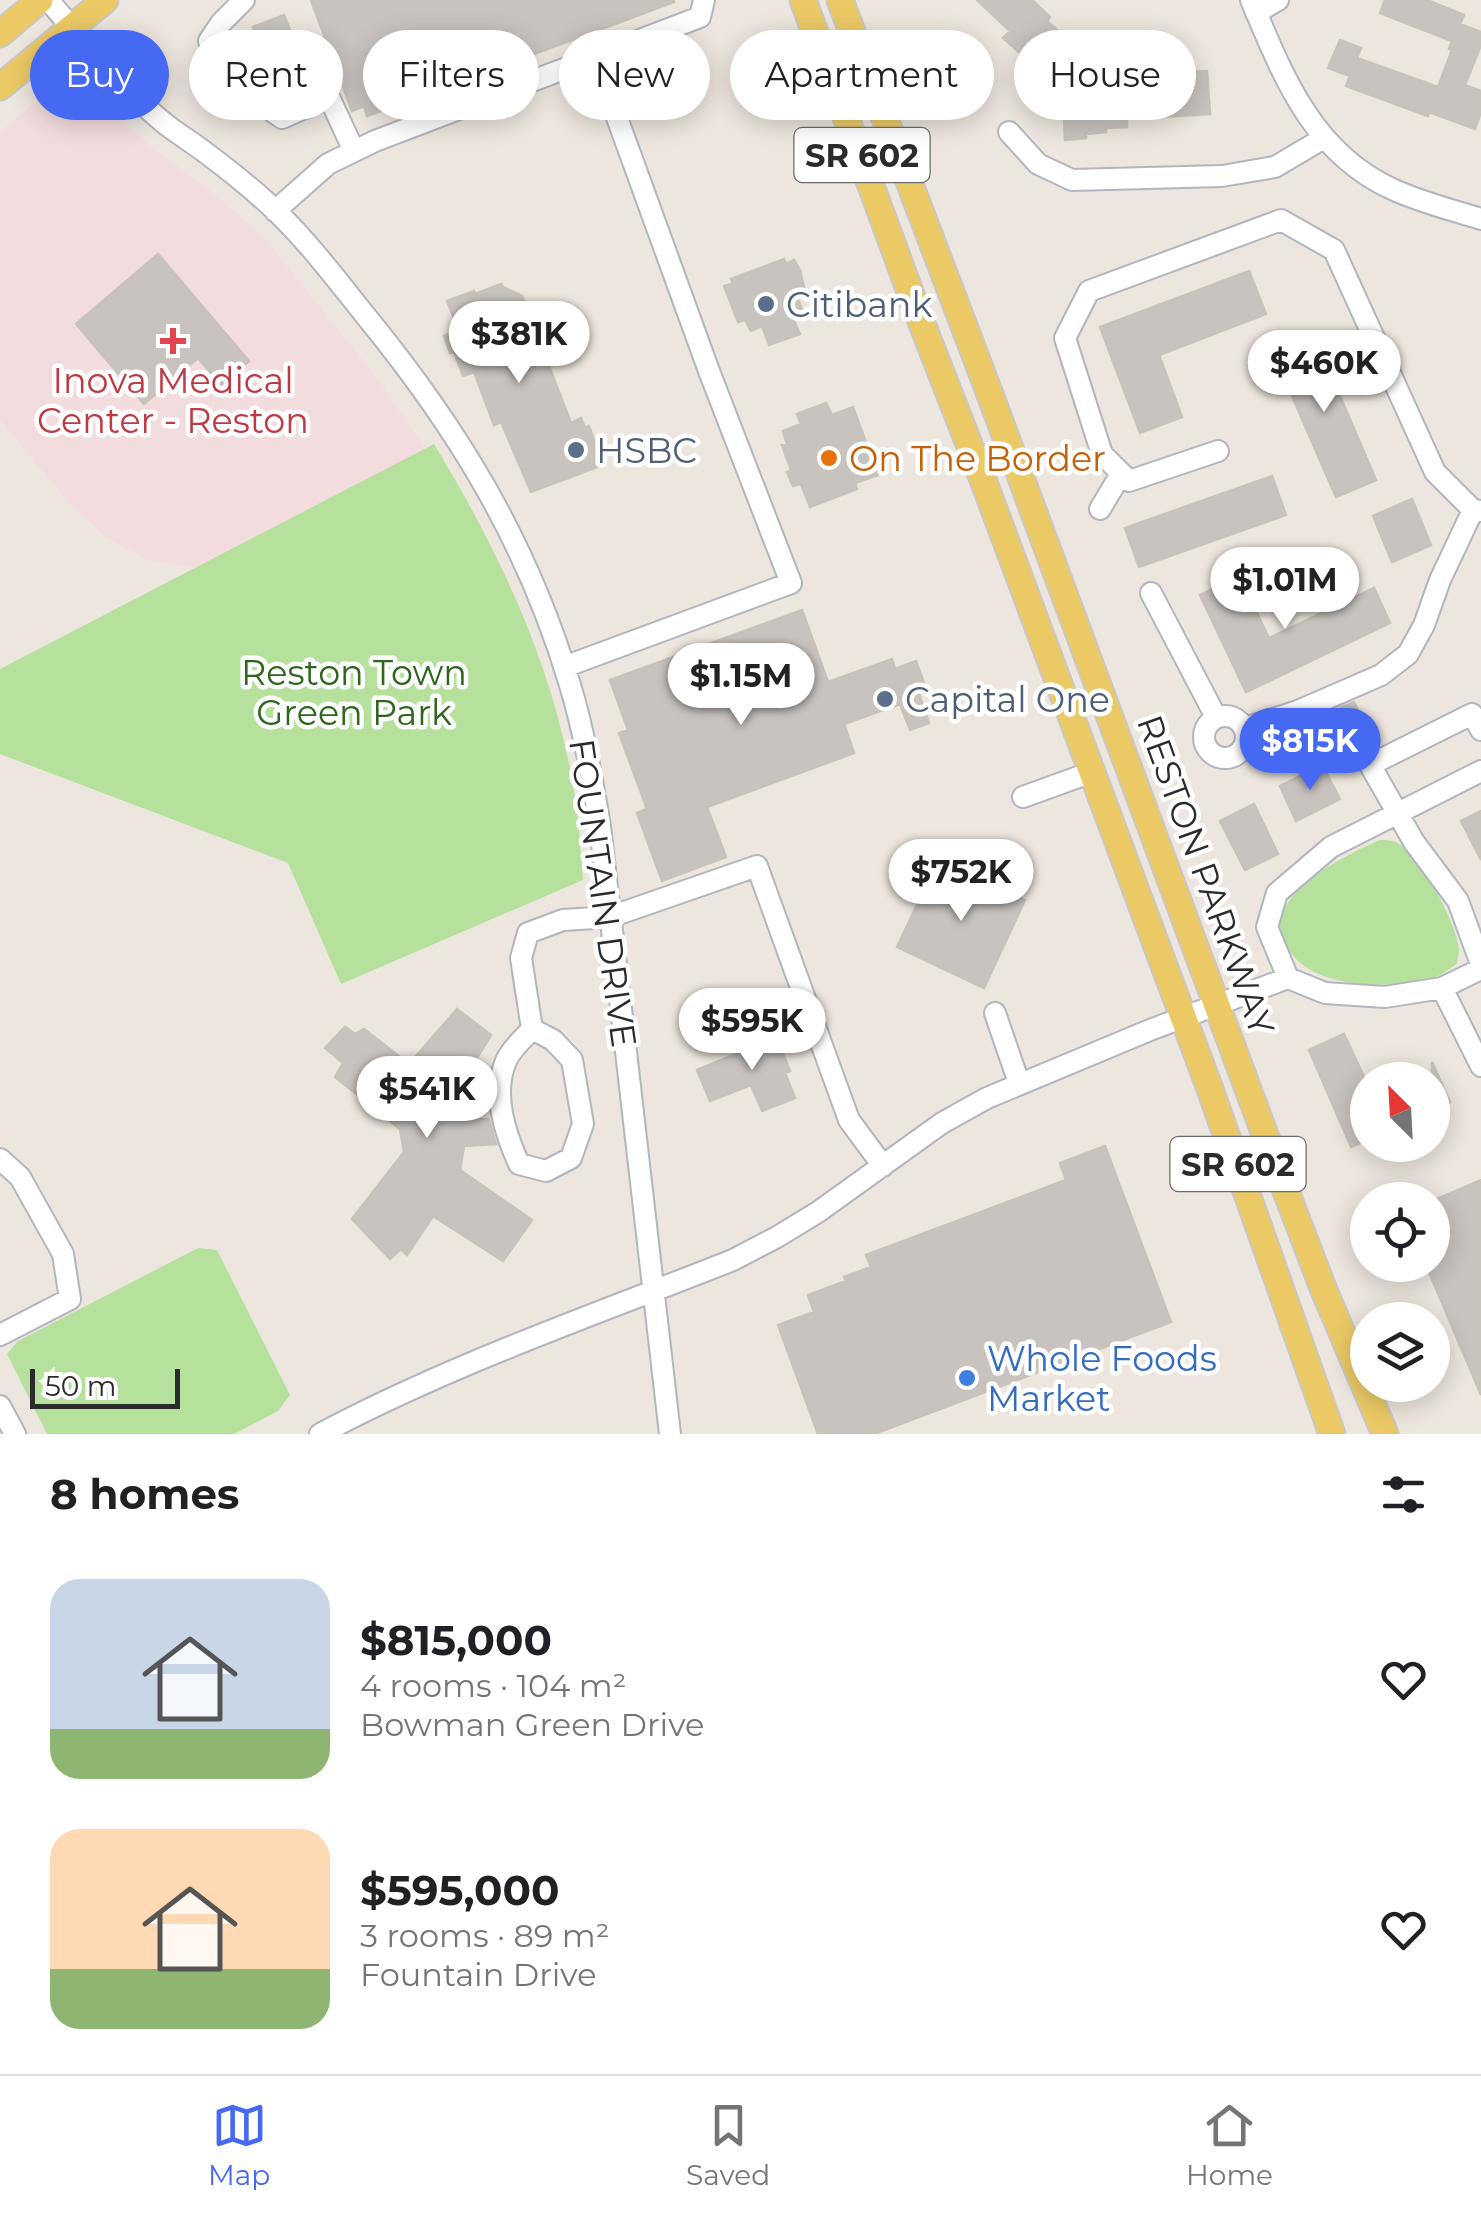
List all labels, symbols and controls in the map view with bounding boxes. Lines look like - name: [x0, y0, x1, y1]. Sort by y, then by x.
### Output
- chip: Buy: [30, 30, 169, 120]
- chip: Rent: [189, 30, 343, 120]
- chip: Filters: [363, 30, 539, 120]
- chip: New: [559, 30, 710, 120]
- chip: Apartment: [730, 30, 994, 120]
- chip: House: [1014, 30, 1196, 120]
- road number: SR 602: [794, 128, 930, 182]
- place label: Citibank: [786, 283, 932, 326]
- marker: Citibank: [755, 293, 777, 315]
- pin: $381K: [449, 301, 589, 386]
- text: $381K: [471, 314, 567, 353]
- marker: Inova Medical Center - Reston: [160, 328, 186, 354]
- pin: $460K: [1254, 330, 1394, 415]
- text: $460K: [1270, 343, 1378, 382]
- place label: Inova Medical Center - Reston: [37, 359, 309, 442]
- place label: HSBC: [596, 429, 697, 472]
- place label: On The Border: [849, 437, 1106, 480]
- marker: HSBC: [565, 439, 587, 461]
- marker: On The Border: [818, 447, 840, 469]
- pin: $1.01M: [1204, 547, 1366, 632]
- text: $1.01M: [1232, 560, 1338, 599]
- pin: $1.15M: [660, 643, 822, 728]
- park label: Reston Town Green Park: [241, 651, 467, 734]
- text: $1.15M: [690, 656, 792, 695]
- place label: Capital One: [905, 678, 1110, 721]
- marker: Capital One: [874, 688, 896, 710]
- pin: $815K: [1240, 708, 1380, 793]
- street label: RESTON PARKWAY: [1128, 709, 1284, 1042]
- text: $815K: [1262, 721, 1358, 760]
- street label: FOUNTAIN DRIVE: [560, 736, 646, 1050]
- pin: $752K: [891, 839, 1031, 924]
- text: $752K: [911, 852, 1011, 891]
- pin: $595K: [682, 988, 822, 1073]
- text: $595K: [701, 1001, 803, 1040]
- pin: $541K: [357, 1056, 497, 1141]
- north arrow: [1350, 1062, 1450, 1162]
- map controls: [1350, 1062, 1450, 1402]
- text: $541K: [379, 1069, 475, 1108]
- road number: SR 602: [1170, 1137, 1306, 1191]
- button: locate: [1350, 1182, 1450, 1282]
- button: layers: [1350, 1302, 1450, 1402]
- place label: Whole Foods Market: [987, 1337, 1217, 1420]
- scale bar: [30, 1364, 180, 1408]
- marker: Whole Foods Market: [956, 1367, 978, 1389]
- text: 50 m: [45, 1369, 116, 1403]
- icon: filters: [1376, 1467, 1431, 1522]
- text: 8 homes: [50, 1468, 239, 1520]
- text: $815,000: [360, 1614, 552, 1666]
- icon: home: [130, 1619, 250, 1739]
- icon: heart: [1376, 1652, 1431, 1707]
- text: 4 rooms · 104 m²: [360, 1666, 626, 1705]
- text: Bowman Green Drive: [360, 1705, 704, 1744]
- text: $595,000: [360, 1864, 560, 1916]
- icon: home: [130, 1869, 250, 1989]
- icon: heart: [1376, 1902, 1431, 1957]
- text: 3 rooms · 89 m²: [360, 1916, 609, 1955]
- text: Fountain Drive: [360, 1955, 597, 1994]
- tab: Map: [208, 2098, 270, 2192]
- tab: Saved: [686, 2098, 770, 2192]
- tab: Home: [1186, 2098, 1273, 2192]

